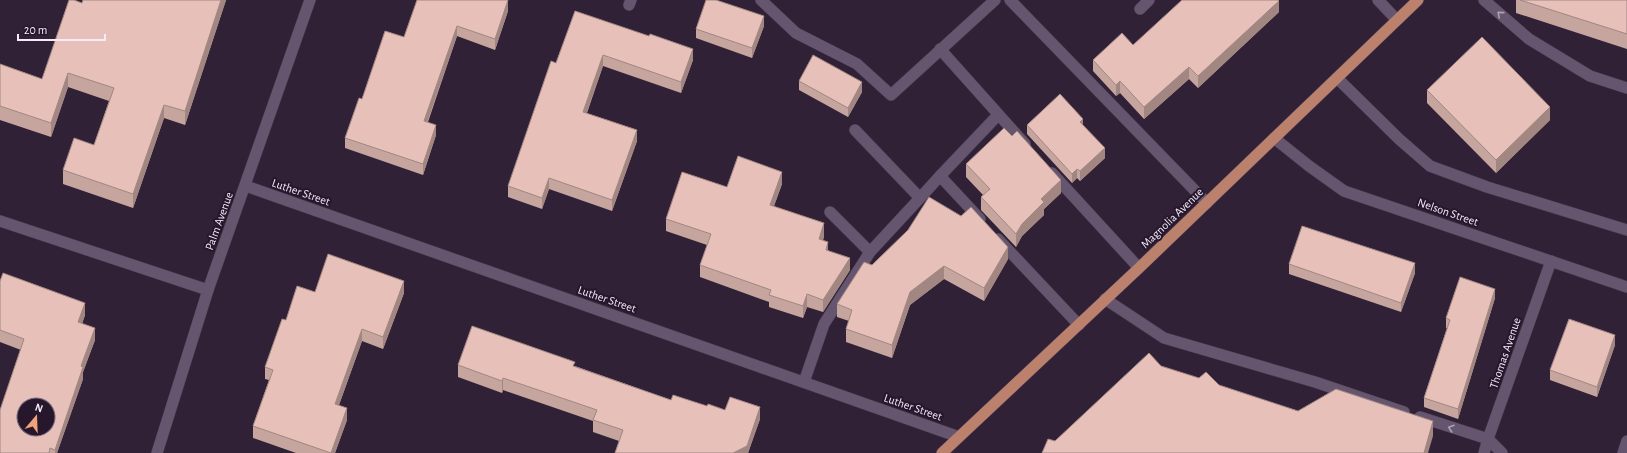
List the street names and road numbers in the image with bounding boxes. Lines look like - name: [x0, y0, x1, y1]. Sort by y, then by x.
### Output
- street label: Luther Street: [270, 176, 332, 208]
- street label: Magnolia Avenue: [1139, 185, 1205, 251]
- street label: Palm Avenue: [203, 190, 235, 252]
- street label: Nelson Street: [1416, 196, 1480, 228]
- street label: Luther Street: [576, 283, 638, 315]
- street label: Thomas Avenue: [1487, 316, 1523, 390]
- street label: Luther Street: [882, 391, 944, 423]

